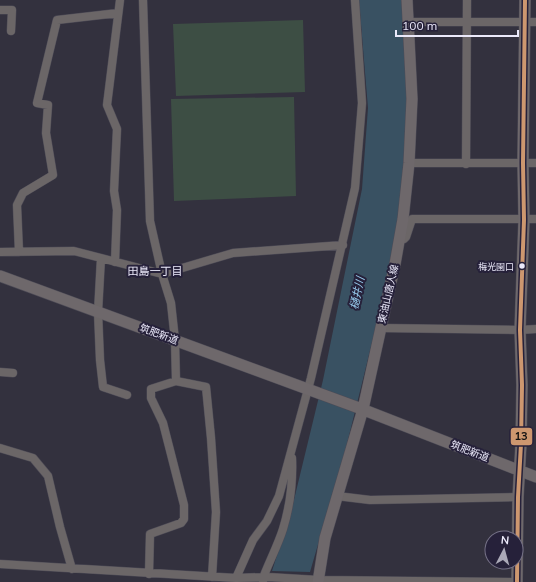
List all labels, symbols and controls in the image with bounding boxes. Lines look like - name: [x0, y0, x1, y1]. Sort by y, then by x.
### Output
- scale bar: [396, 12, 518, 38]
- text: 100 m: [402, 18, 437, 33]
- place label: 梅光園口: [478, 261, 514, 272]
- marker: 梅光園口: [517, 261, 527, 271]
- street label: 東油山唐人線: [375, 263, 401, 325]
- district label: 田島一丁目: [128, 264, 183, 278]
- water label: 樋井川: [347, 274, 367, 311]
- street label: 筑肥新道: [138, 321, 180, 347]
- line badge: 13: [510, 427, 533, 446]
- text: 13: [514, 429, 528, 443]
- street label: 筑肥新道: [449, 438, 491, 464]
- north arrow: [484, 530, 524, 570]
- text: N: [500, 533, 510, 547]

